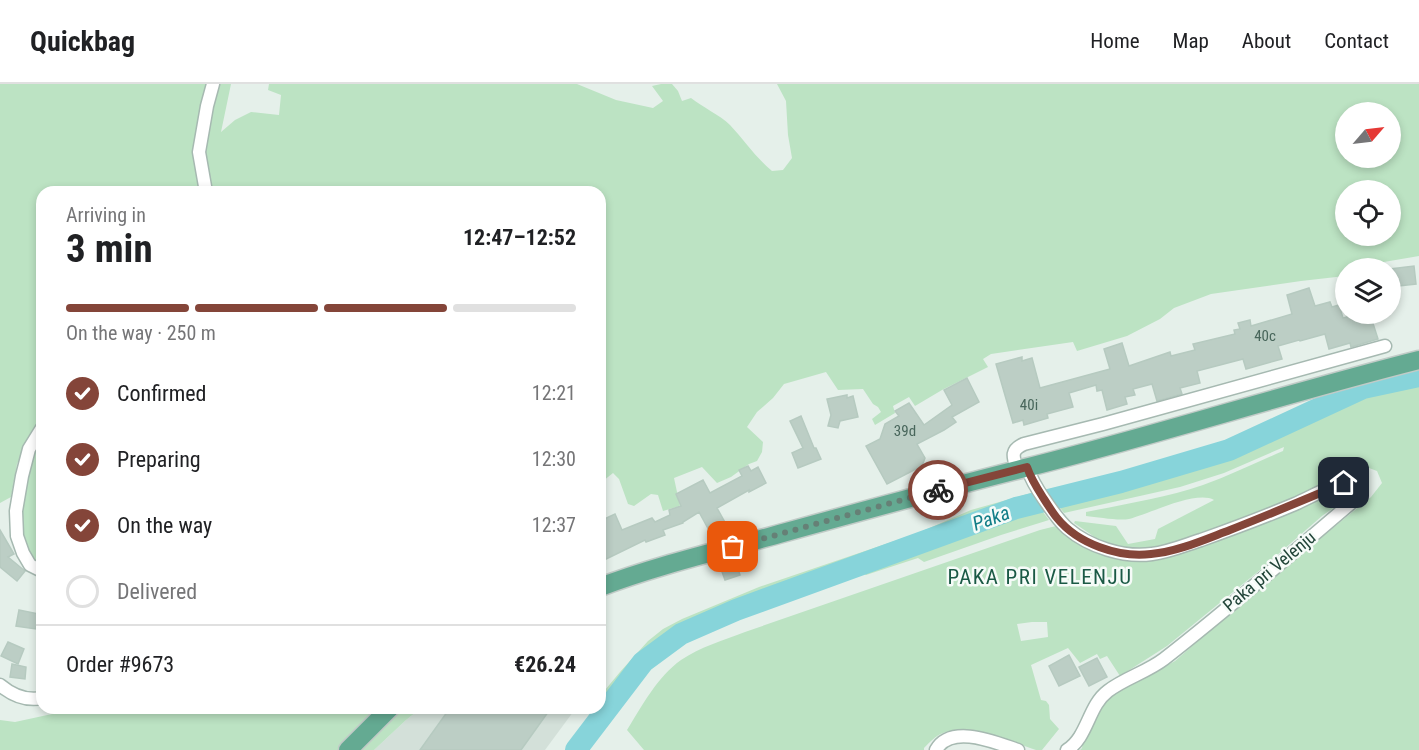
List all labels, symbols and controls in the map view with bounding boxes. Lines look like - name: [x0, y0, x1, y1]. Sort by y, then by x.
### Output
- text: Quickbag: [30, 25, 135, 58]
- text: Home: [1090, 29, 1140, 53]
- text: Map: [1173, 29, 1209, 53]
- text: About: [1242, 29, 1291, 53]
- text: Contact: [1324, 29, 1389, 53]
- north arrow: [1335, 102, 1401, 168]
- map controls: [1335, 102, 1401, 324]
- button: locate: [1335, 180, 1401, 246]
- text: Arriving in: [66, 203, 146, 227]
- text: 12:47–12:52: [463, 225, 576, 250]
- text: 3 min: [66, 226, 153, 272]
- button: layers: [1335, 258, 1401, 324]
- text: On the way · 250 m: [66, 321, 216, 345]
- house number: 40c: [1254, 327, 1276, 345]
- icon: check: [66, 377, 99, 410]
- text: Confirmed: [117, 381, 206, 406]
- text: 12:21: [532, 381, 576, 405]
- house number: 40i: [1020, 396, 1038, 414]
- house number: 39d: [894, 422, 916, 440]
- icon: check: [66, 443, 99, 476]
- text: Preparing: [117, 447, 201, 472]
- text: 12:30: [532, 447, 576, 471]
- pin: [1318, 457, 1369, 508]
- courier: [908, 460, 968, 520]
- icon: home: [1327, 466, 1360, 499]
- icon: bike: [922, 474, 955, 507]
- water label: Paka: [969, 500, 1013, 536]
- icon: check: [66, 509, 99, 542]
- text: On the way: [117, 513, 212, 538]
- text: 12:37: [532, 513, 576, 537]
- pin: [707, 521, 758, 572]
- street label: Paka pri Velenju: [1219, 526, 1319, 616]
- icon: bag: [716, 530, 749, 563]
- district label: PAKA PRI VELENJU: [947, 565, 1133, 589]
- text: Delivered: [117, 579, 197, 604]
- text: Order #9673: [66, 652, 174, 677]
- text: €26.24: [514, 652, 576, 677]

